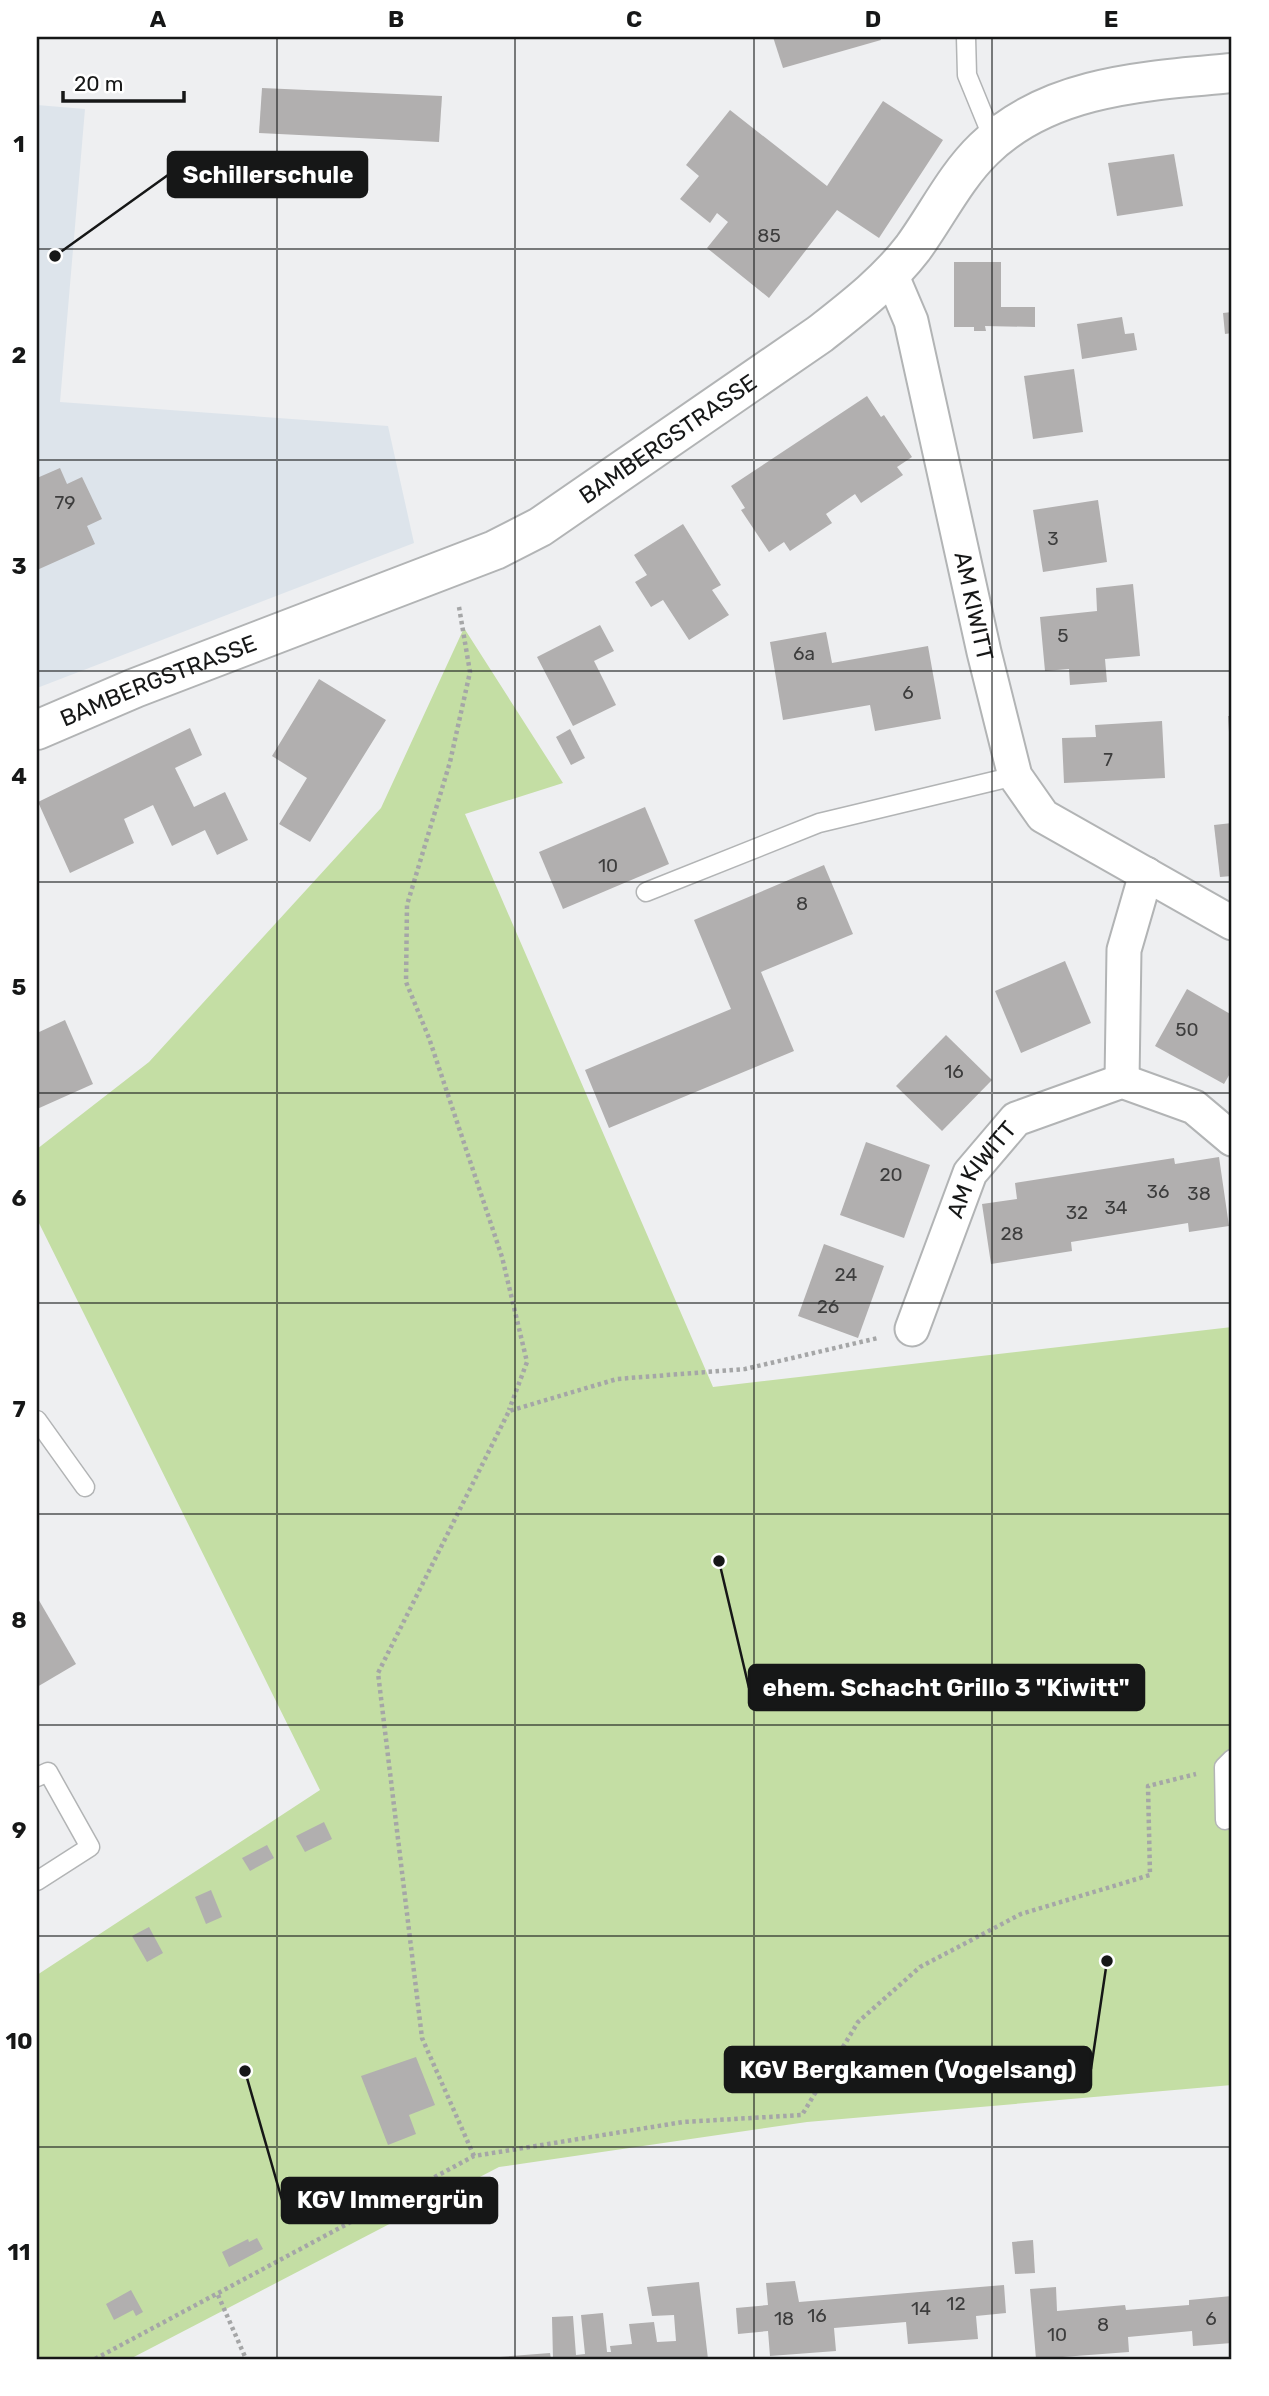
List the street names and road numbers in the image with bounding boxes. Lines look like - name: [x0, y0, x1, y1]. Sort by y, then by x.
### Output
- street label: BAMBERGSTRASSE: [574, 368, 762, 510]
- street label: AM KIWITT: [948, 549, 1000, 664]
- street label: BAMBERGSTRASSE: [56, 629, 260, 732]
- street label: AM KIWITT: [941, 1115, 1022, 1222]

